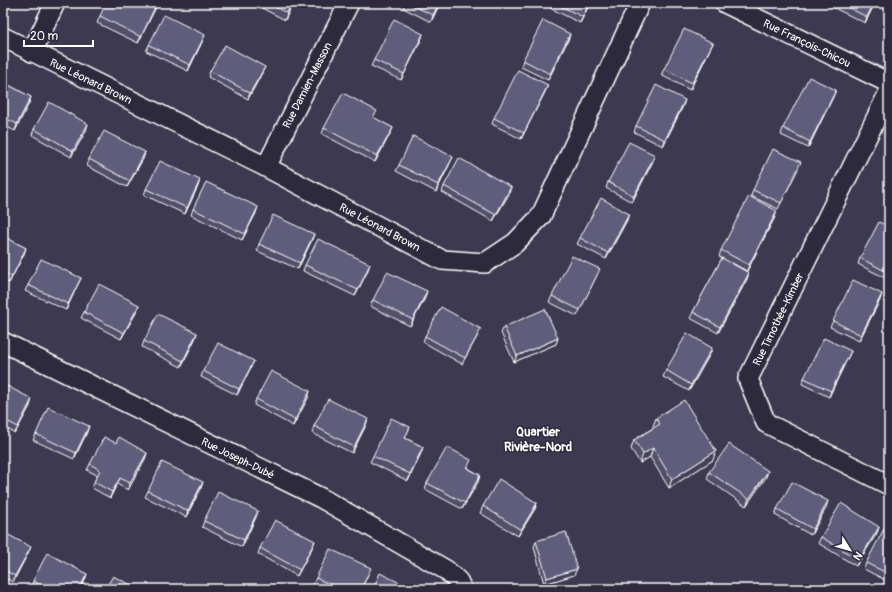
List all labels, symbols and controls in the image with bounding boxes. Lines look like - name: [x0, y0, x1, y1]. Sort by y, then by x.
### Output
- street label: Rue François-Chicou: [761, 17, 853, 70]
- scale bar: [24, 22, 93, 48]
- text: 20 m: [30, 29, 59, 44]
- street label: Rue Damien-Masson: [280, 40, 335, 130]
- street label: Rue Léonard Brown: [48, 56, 134, 107]
- street label: Rue Léonard Brown: [337, 201, 422, 254]
- street label: Rue Timothée-Kimber: [750, 271, 807, 368]
- district label: Quartier Rivière-Nord: [504, 424, 572, 455]
- street label: Rue Joseph-Dubé: [199, 435, 277, 482]
- north arrow: [830, 530, 870, 570]
- text: N: [850, 549, 865, 563]

